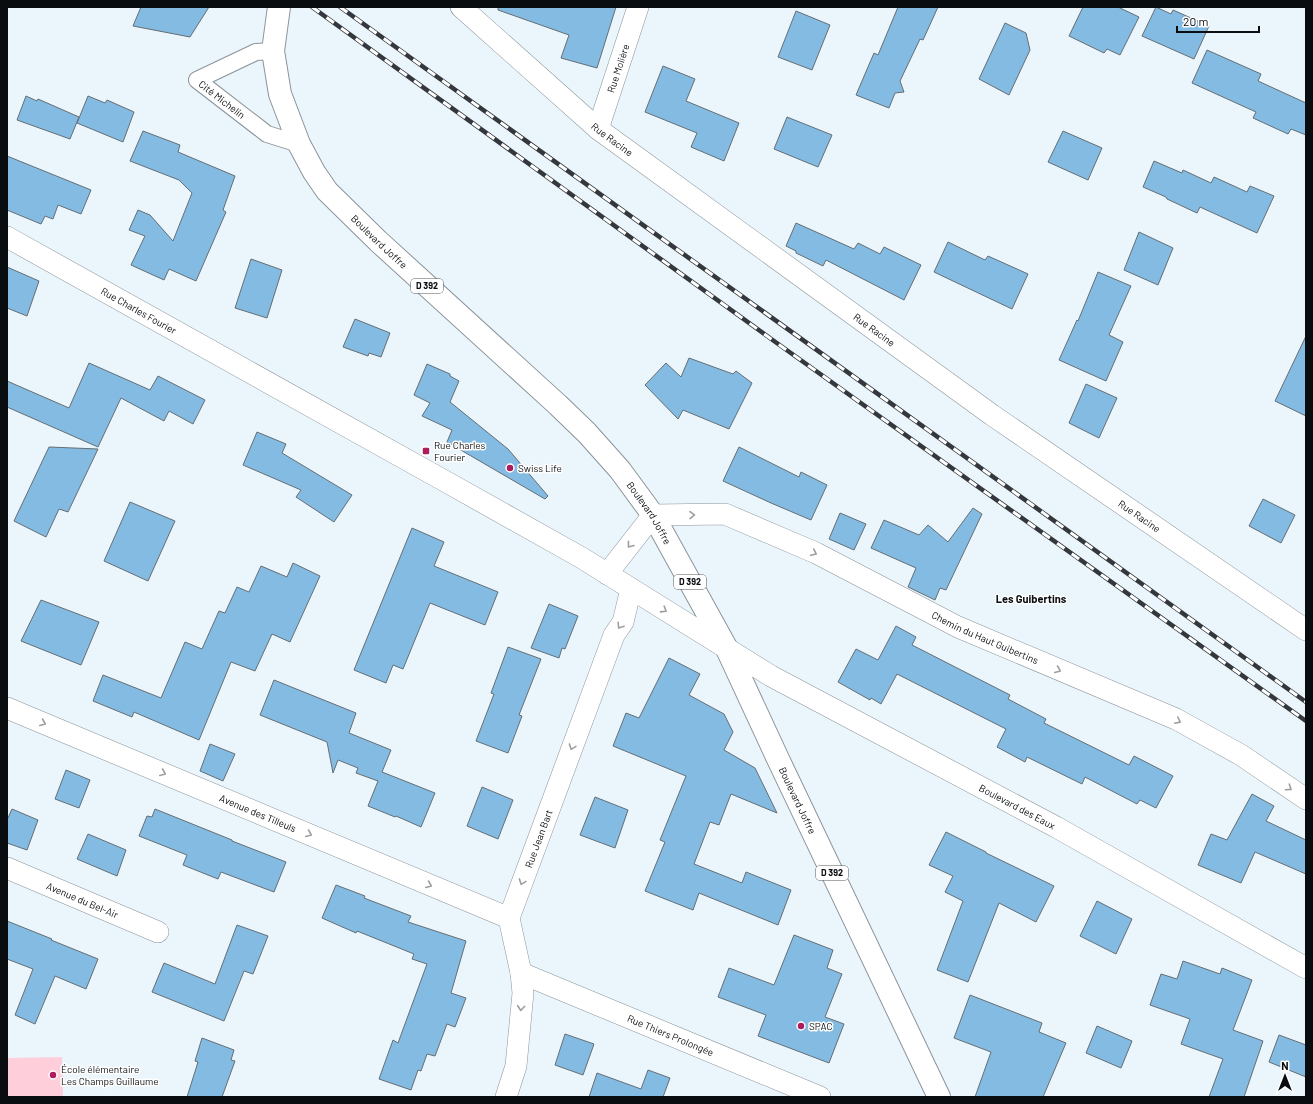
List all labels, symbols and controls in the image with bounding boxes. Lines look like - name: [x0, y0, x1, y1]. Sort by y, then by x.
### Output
- scale bar: [1177, 8, 1259, 34]
- text: 20 m: [1183, 14, 1209, 28]
- street label: Rue Molière: [604, 42, 632, 94]
- street label: Cité Michelin: [196, 78, 248, 121]
- street label: Rue Racine: [589, 120, 635, 158]
- street label: Boulevard Joffre: [349, 212, 410, 271]
- road number: D 392: [411, 279, 443, 293]
- street label: Rue Charles Fourier: [99, 285, 179, 337]
- street label: Rue Racine: [851, 311, 898, 349]
- place label: Rue Charles Fourier: [434, 439, 486, 463]
- marker: Rue Charles Fourier: [421, 446, 431, 456]
- place label: Swiss Life: [518, 462, 562, 474]
- marker: Swiss Life: [505, 463, 515, 473]
- street label: Boulevard Joffre: [624, 479, 674, 546]
- street label: Rue Racine: [1116, 497, 1163, 535]
- one-way arrow: [689, 511, 695, 519]
- one-way arrow: [628, 540, 635, 547]
- one-way arrow: [810, 548, 817, 556]
- road number: D 392: [674, 575, 706, 589]
- district label: Les Guibertins: [996, 592, 1067, 605]
- one-way arrow: [660, 605, 667, 613]
- street label: Chemin du Haut Guibertins: [930, 608, 1040, 666]
- one-way arrow: [617, 622, 624, 629]
- one-way arrow: [1055, 666, 1062, 674]
- one-way arrow: [1174, 716, 1181, 724]
- one-way arrow: [39, 718, 46, 726]
- one-way arrow: [569, 744, 577, 751]
- street label: Boulevard Joffre: [777, 765, 819, 836]
- one-way arrow: [159, 769, 166, 777]
- street label: Boulevard des Eaux: [977, 781, 1057, 832]
- one-way arrow: [1285, 783, 1292, 791]
- street label: Avenue des Tilleuls: [218, 792, 298, 834]
- street label: Rue Jean Bart: [522, 807, 555, 869]
- one-way arrow: [305, 830, 312, 838]
- road number: D 392: [816, 866, 848, 880]
- street label: Avenue du Bel-Air: [45, 879, 121, 921]
- one-way arrow: [518, 879, 527, 886]
- one-way arrow: [425, 880, 432, 888]
- one-way arrow: [517, 1005, 526, 1012]
- street label: Rue Thiers Prolongée: [626, 1012, 716, 1058]
- place label: SPAC: [809, 1020, 833, 1032]
- marker: SPAC: [796, 1021, 806, 1031]
- north arrow: [1265, 1056, 1305, 1096]
- text: N: [1281, 1059, 1289, 1072]
- place label: École élémentaire Les Champs Guillaume: [61, 1063, 159, 1087]
- marker: École élémentaire Les Champs Guillaume: [48, 1070, 58, 1080]

